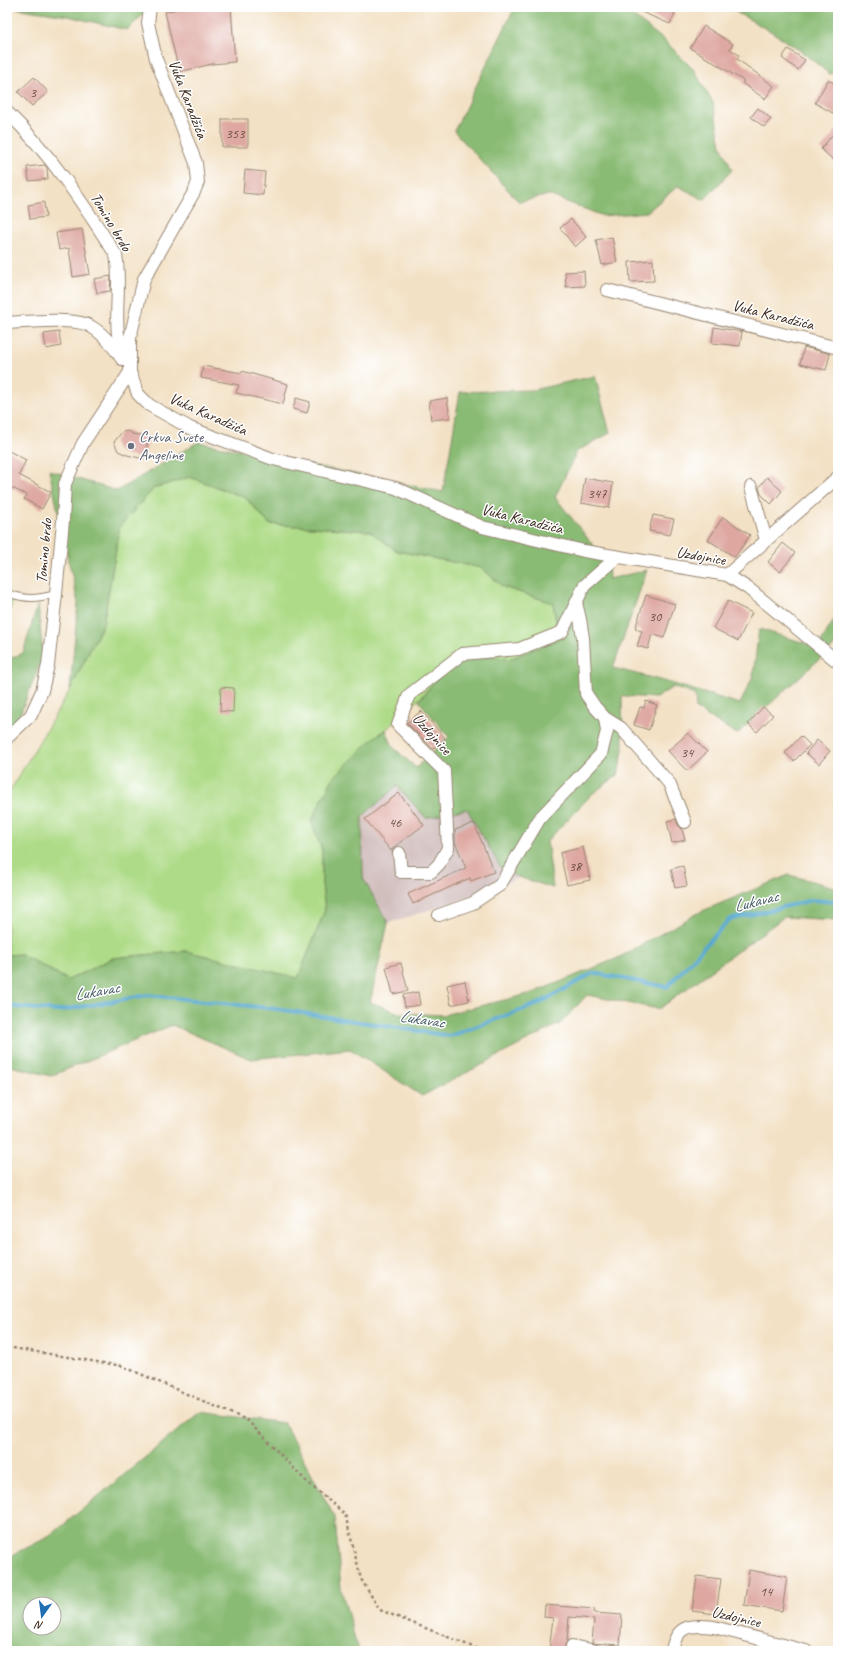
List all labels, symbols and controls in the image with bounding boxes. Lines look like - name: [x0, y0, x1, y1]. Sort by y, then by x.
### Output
- street label: Vuka Karadžića: [164, 57, 213, 142]
- house number: 3: [30, 84, 38, 101]
- house number: 353: [226, 125, 246, 142]
- street label: Tomino brdo: [86, 189, 137, 256]
- street label: Vuka Karadžića: [730, 295, 817, 335]
- street label: Vuka Karadžića: [166, 388, 251, 440]
- place label: Crkva Svete Angeline: [139, 427, 205, 465]
- marker: Crkva Svete Angeline: [126, 441, 136, 451]
- house number: 347: [588, 485, 607, 502]
- street label: Vuka Karadžića: [479, 499, 566, 539]
- street label: Tomino brdo: [31, 516, 57, 584]
- street label: Uzdojnice: [675, 542, 729, 570]
- house number: 30: [649, 608, 663, 625]
- street label: Uzdojnice: [408, 709, 457, 760]
- house number: 34: [681, 744, 695, 761]
- house number: 46: [389, 814, 402, 831]
- house number: 38: [569, 858, 583, 875]
- water label: Lukavac: [732, 885, 782, 917]
- water label: Lukavac: [73, 976, 123, 1005]
- water label: Lukavac: [398, 1005, 447, 1033]
- house number: 14: [760, 1583, 774, 1600]
- north arrow: [22, 1596, 62, 1636]
- street label: Uzdojnice: [710, 1602, 764, 1633]
- text: N: [32, 1618, 45, 1633]

